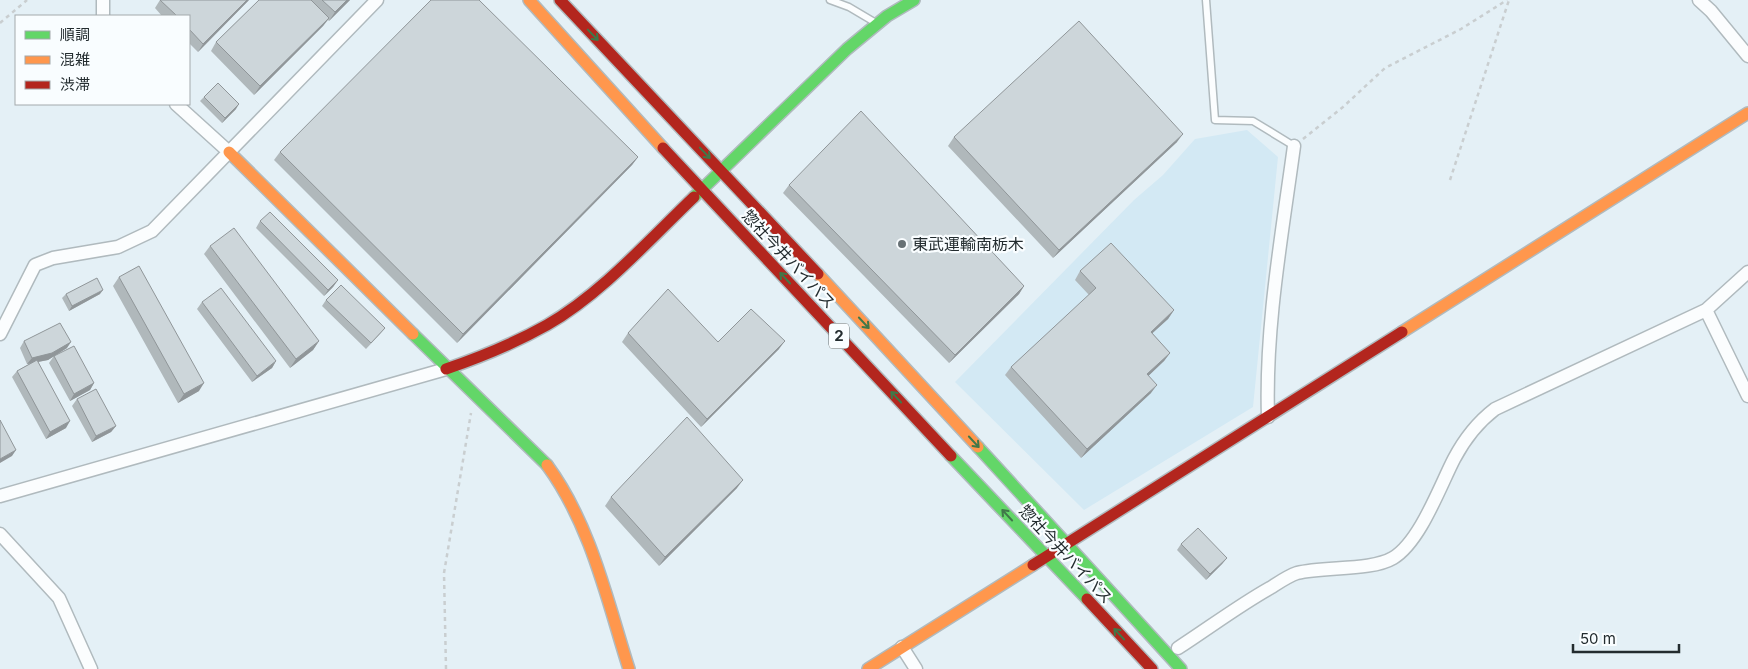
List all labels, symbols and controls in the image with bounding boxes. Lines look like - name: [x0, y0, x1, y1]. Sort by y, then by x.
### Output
- legend: [15, 15, 190, 105]
- text: 順調: [60, 25, 90, 44]
- one-way arrow: [587, 29, 599, 42]
- text: 混雑: [60, 50, 90, 69]
- text: 渋滞: [60, 75, 90, 94]
- one-way arrow: [699, 147, 711, 160]
- street label: 惣社今井バイパス: [738, 205, 840, 313]
- place label: 東武運輸南栃木: [912, 234, 1024, 254]
- marker: 東武運輸南栃木: [896, 238, 908, 250]
- one-way arrow: [779, 272, 791, 284]
- one-way arrow: [858, 317, 870, 330]
- road number: 2: [829, 324, 849, 348]
- one-way arrow: [890, 390, 902, 403]
- one-way arrow: [968, 436, 980, 449]
- street label: 惣社今井バイパス: [1015, 500, 1117, 608]
- one-way arrow: [1001, 509, 1013, 522]
- scale bar: [1573, 622, 1679, 654]
- one-way arrow: [1113, 627, 1125, 640]
- text: 50 m: [1580, 629, 1616, 648]

